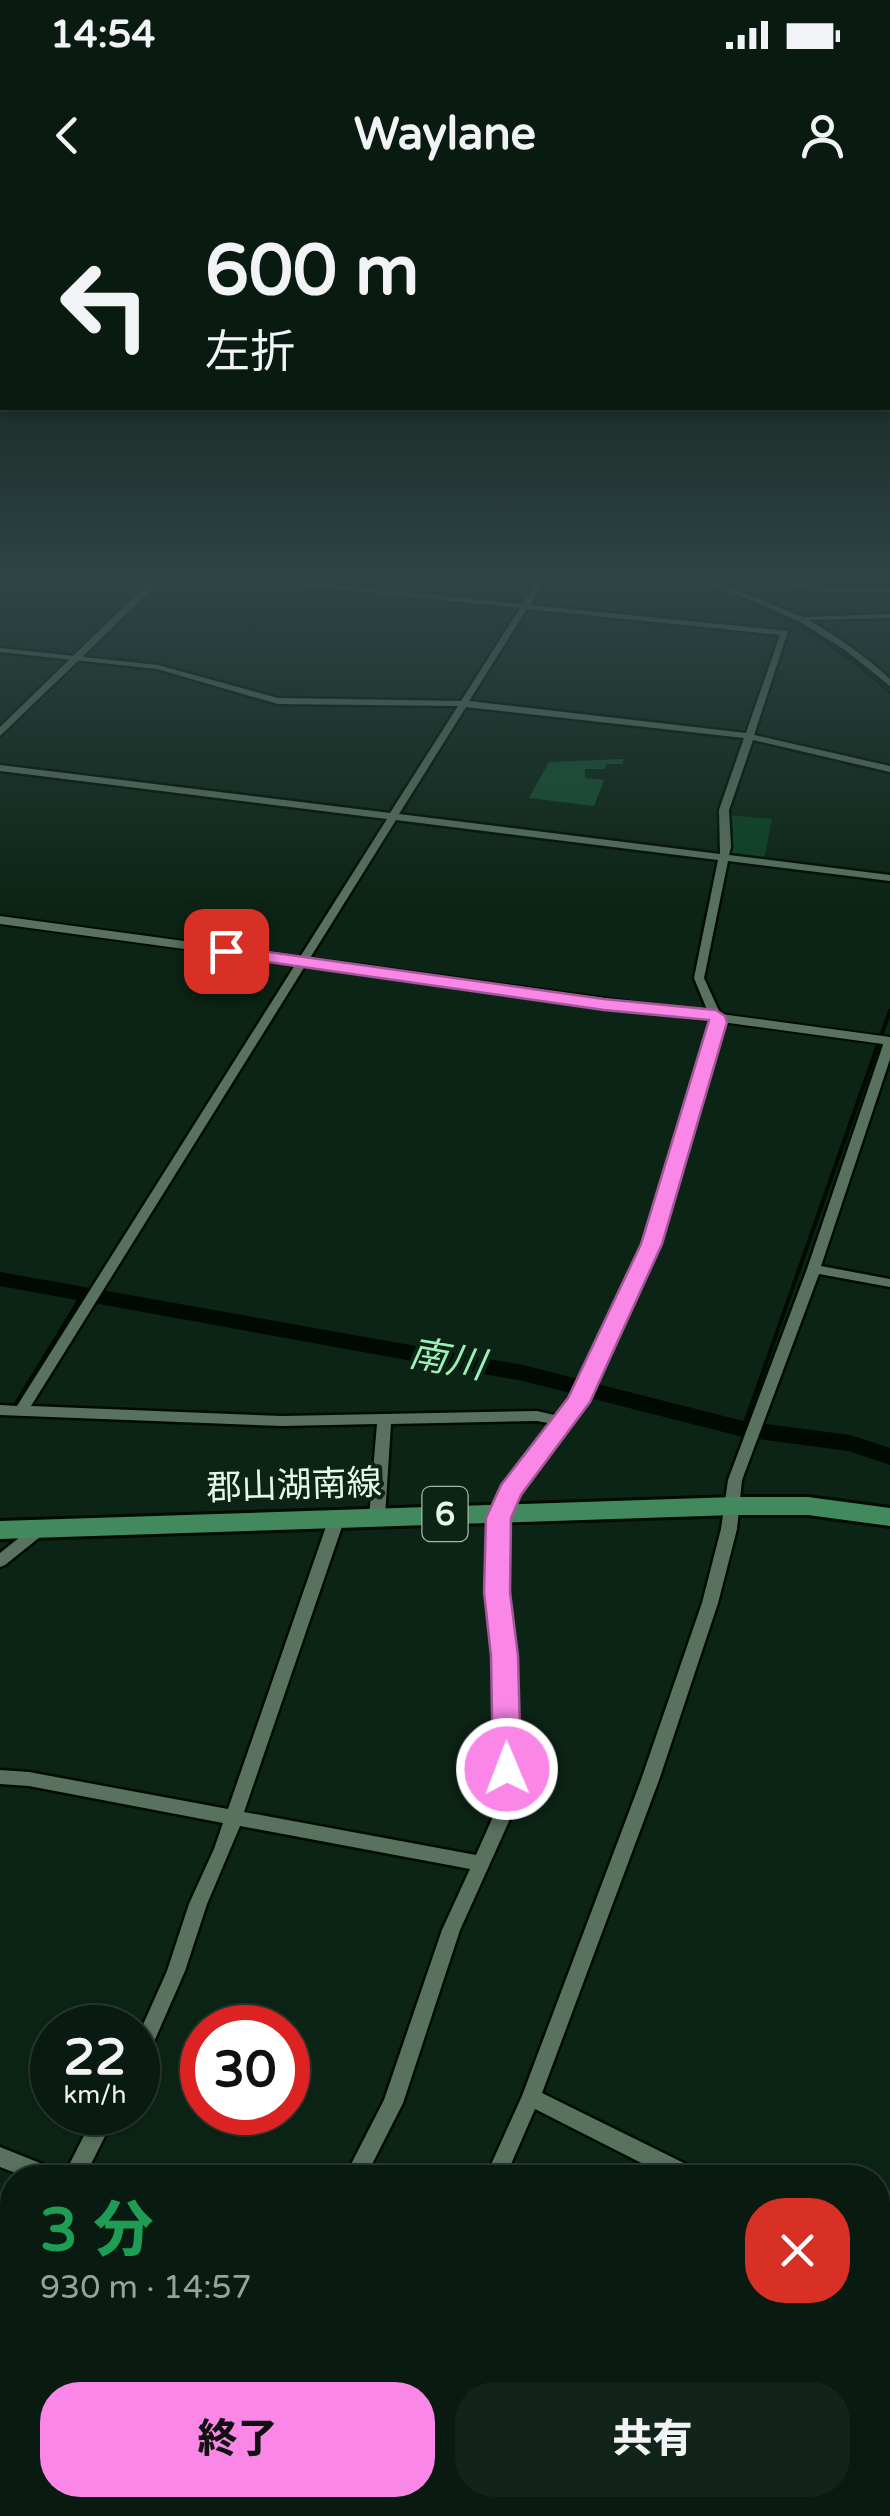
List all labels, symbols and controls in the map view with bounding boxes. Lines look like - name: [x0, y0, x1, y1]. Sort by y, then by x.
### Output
- text: 14:54: [50, 12, 155, 58]
- icon: back: [40, 108, 95, 163]
- text: Waylane: [354, 108, 536, 162]
- icon: person: [795, 108, 850, 163]
- text: 600 m: [205, 230, 419, 314]
- icon: left: [40, 240, 170, 370]
- text: 左折: [205, 326, 295, 380]
- pin: [184, 909, 269, 994]
- icon: arrive: [199, 924, 254, 979]
- water label: 南川: [405, 1331, 492, 1390]
- street label: 郡山湖南線: [206, 1462, 382, 1510]
- road number: 6: [422, 1487, 468, 1541]
- position arrow: [455, 1717, 559, 1821]
- speed limit sign: 30: [180, 2005, 310, 2135]
- text: 22: [64, 2028, 126, 2088]
- text: km/h: [64, 2080, 126, 2110]
- text: 3 分: [40, 2195, 153, 2267]
- button: close: [745, 2198, 850, 2303]
- text: 930 m · 14:57: [40, 2269, 252, 2307]
- button: 終了: [40, 2382, 435, 2497]
- button: 共有: [455, 2382, 850, 2497]

